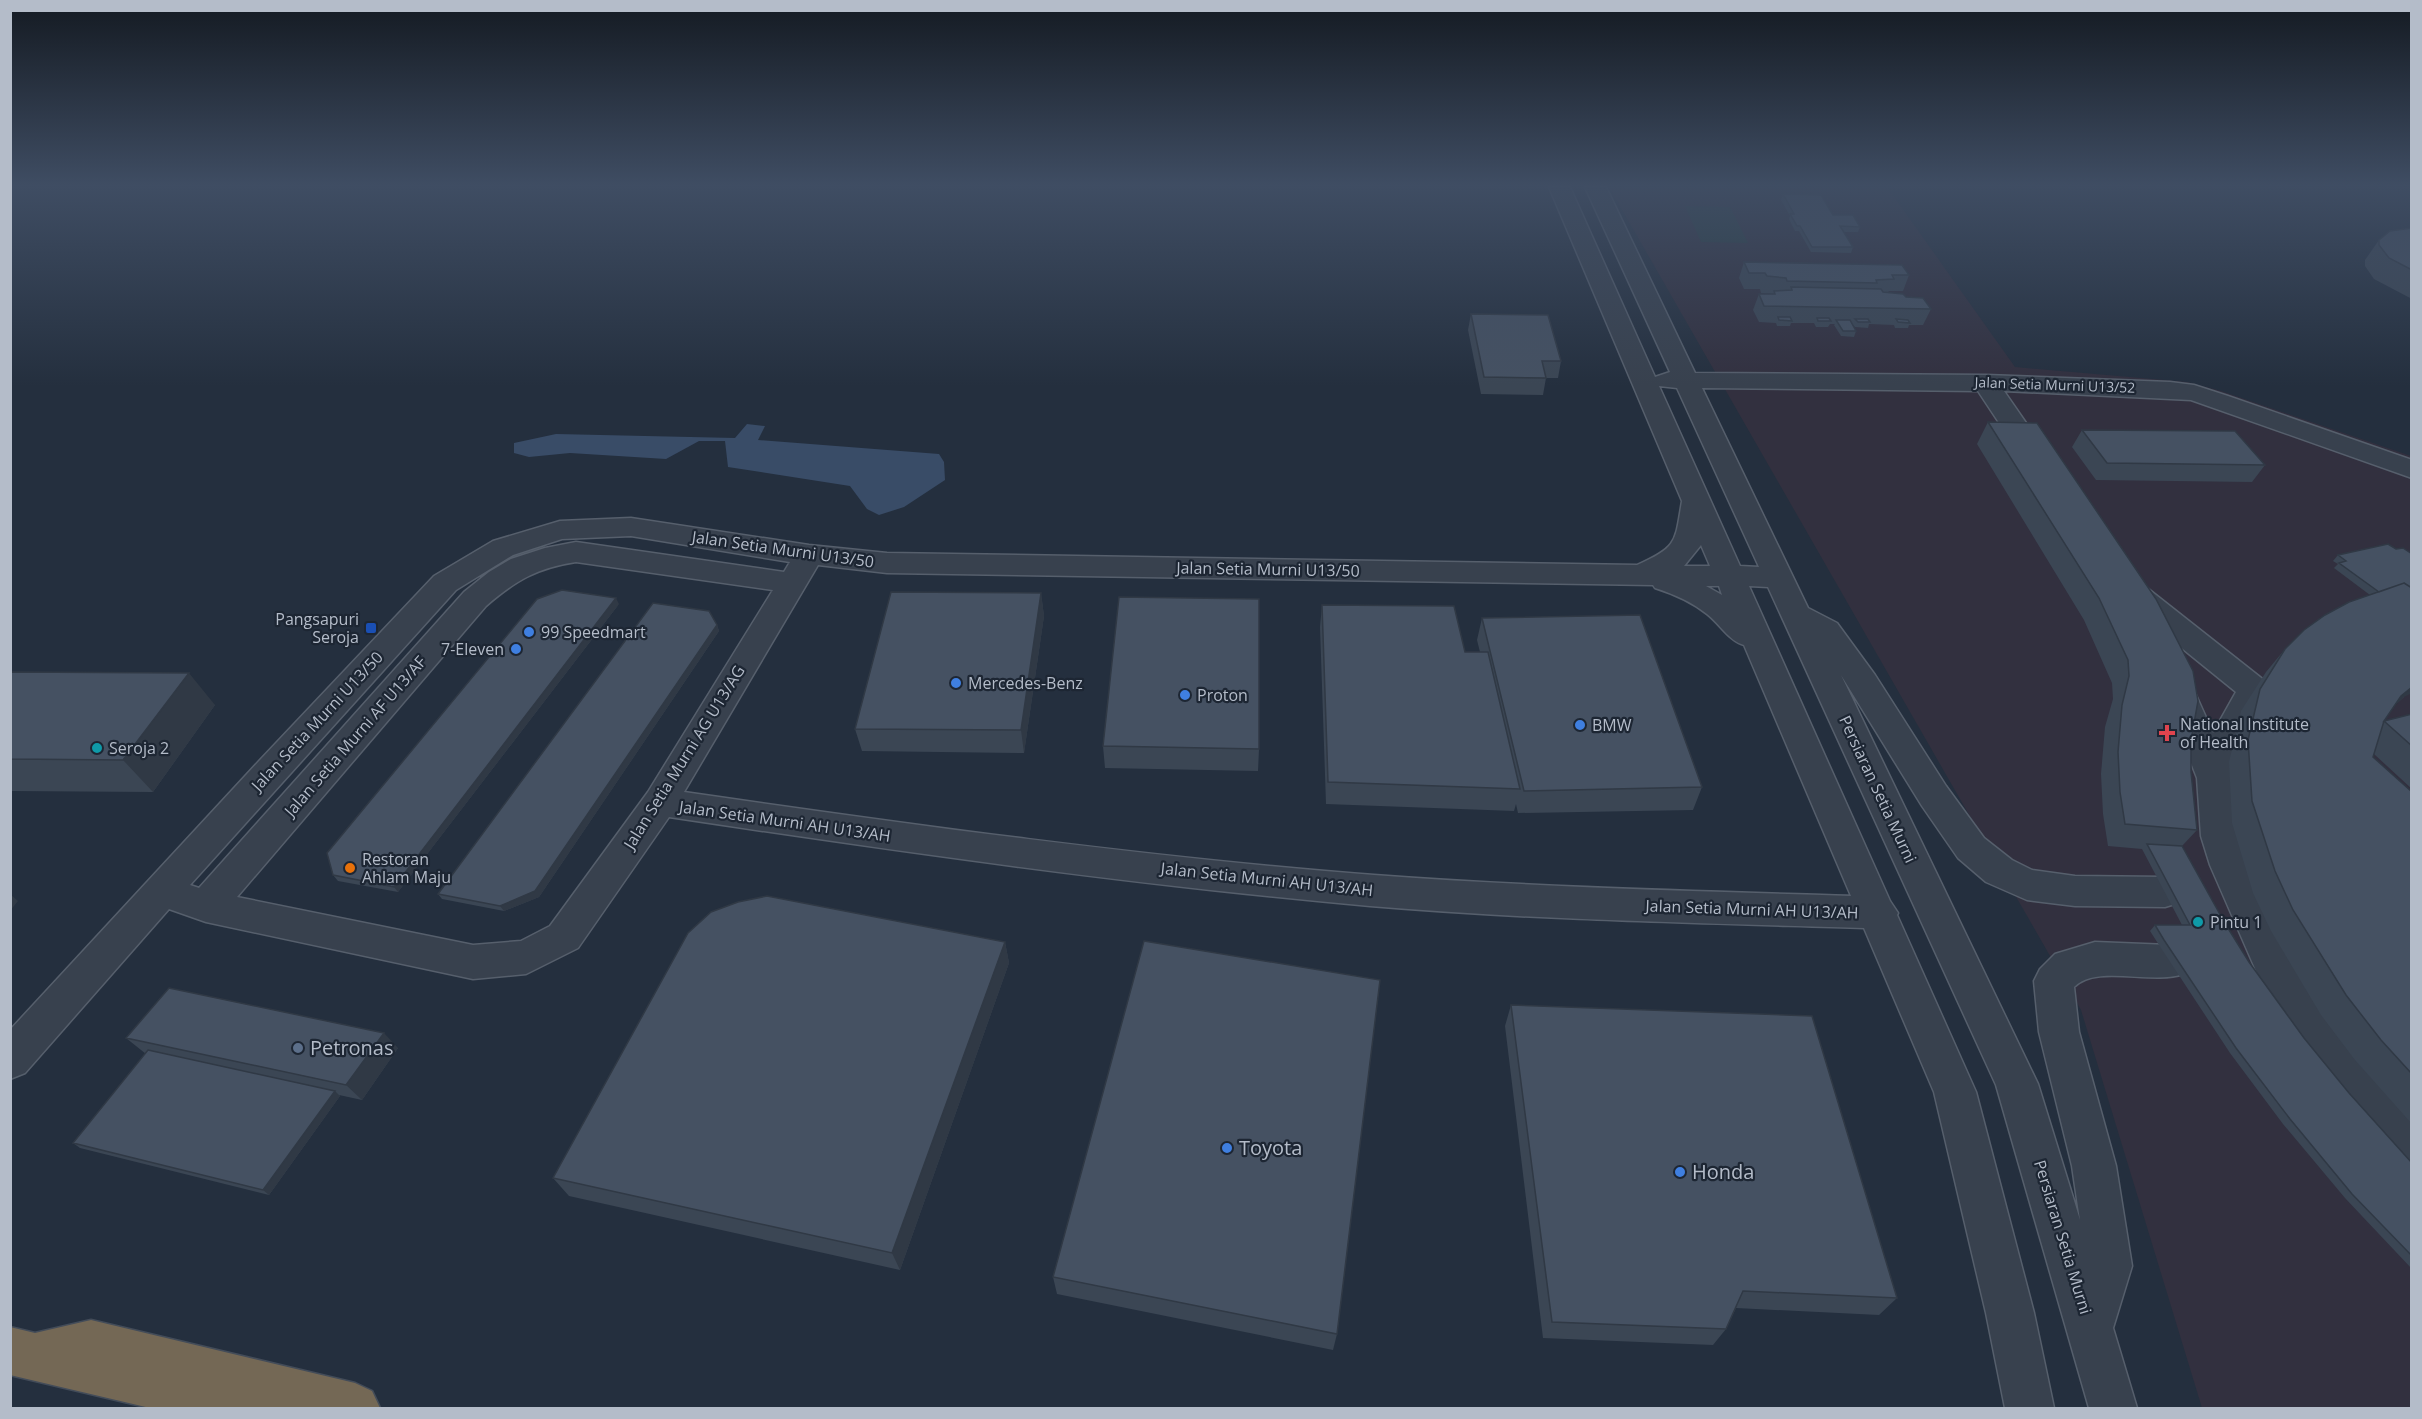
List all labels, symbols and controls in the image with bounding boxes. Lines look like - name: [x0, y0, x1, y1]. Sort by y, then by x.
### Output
- street label: Jalan Setia Murni U13/52: [1972, 372, 2136, 397]
- street label: Jalan Setia Murni U13/50: [689, 525, 875, 573]
- street label: Jalan Setia Murni U13/50: [1174, 556, 1360, 582]
- place label: Pangsapuri Seroja: [275, 608, 359, 648]
- marker: Pangsapuri Seroja: [364, 621, 378, 635]
- place label: 99 Speedmart: [541, 621, 646, 643]
- marker: 99 Speedmart: [522, 625, 536, 639]
- place label: 7-Eleven: [441, 638, 504, 660]
- marker: 7-Eleven: [509, 642, 523, 656]
- street label: Jalan Setia Murni U13/50: [245, 646, 388, 797]
- street label: Jalan Setia Murni AF U13/AF: [278, 651, 431, 823]
- street label: Jalan Setia Murni AG U13/AG: [617, 661, 750, 855]
- place label: Mercedes-Benz: [968, 672, 1083, 694]
- marker: Mercedes-Benz: [949, 676, 963, 690]
- place label: Proton: [1197, 684, 1248, 706]
- marker: Proton: [1178, 688, 1192, 702]
- street label: Persiaran Setia Murni: [1834, 712, 1922, 866]
- place label: National Institute of Health: [2180, 713, 2309, 753]
- place label: BMW: [1592, 714, 1632, 736]
- marker: BMW: [1573, 718, 1587, 732]
- marker: National Institute of Health: [2158, 724, 2176, 742]
- place label: Seroja 2: [109, 737, 169, 759]
- marker: Seroja 2: [90, 741, 104, 755]
- street label: Jalan Setia Murni AH U13/AH: [676, 795, 892, 847]
- place label: Restoran Ahlam Maju: [362, 848, 451, 888]
- street label: Jalan Setia Murni AH U13/AH: [1158, 857, 1374, 901]
- marker: Restoran Ahlam Maju: [343, 861, 357, 875]
- street label: Jalan Setia Murni AH U13/AH: [1643, 894, 1859, 924]
- place label: Pintu 1: [2210, 911, 2262, 933]
- marker: Pintu 1: [2191, 915, 2205, 929]
- place label: Petronas: [310, 1034, 394, 1061]
- marker: Petronas: [291, 1041, 305, 1055]
- place label: Toyota: [1239, 1134, 1302, 1161]
- marker: Toyota: [1220, 1141, 1234, 1155]
- street label: Persiaran Setia Murni: [2029, 1157, 2097, 1317]
- place label: Honda: [1692, 1158, 1754, 1185]
- marker: Honda: [1673, 1165, 1687, 1179]

